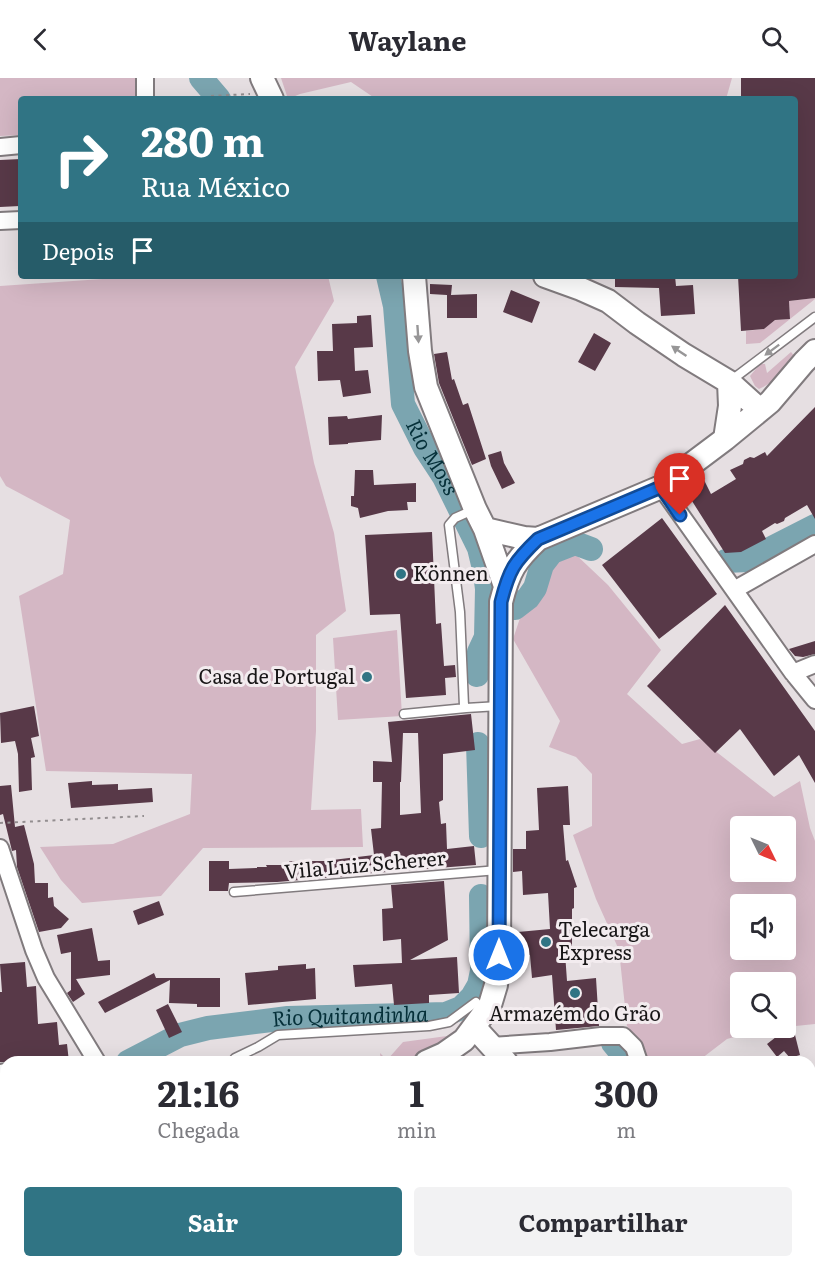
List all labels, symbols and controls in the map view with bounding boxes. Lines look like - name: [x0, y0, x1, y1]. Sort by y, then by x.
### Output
- text: Waylane: [348, 19, 467, 59]
- icon: back: [24, 23, 57, 56]
- icon: search: [758, 23, 791, 56]
- text: 280 m: [141, 108, 264, 170]
- icon: right: [42, 120, 120, 198]
- text: Rua México: [141, 165, 290, 205]
- text: Depois: [42, 234, 114, 267]
- icon: arrive: [126, 234, 159, 267]
- one-way arrow: [414, 325, 423, 344]
- one-way arrow: [764, 344, 780, 356]
- one-way arrow: [671, 346, 687, 357]
- water label: Rio Moss: [400, 413, 469, 500]
- pin: [654, 453, 705, 515]
- icon: arrive: [663, 462, 696, 495]
- place label: Können: [413, 557, 489, 587]
- marker: Können: [394, 567, 408, 581]
- place label: Casa de Portugal: [198, 660, 355, 690]
- marker: Casa de Portugal: [360, 670, 374, 684]
- north arrow: [730, 816, 796, 882]
- map controls: [730, 816, 796, 1038]
- street label: Vila Luiz Scherer: [283, 841, 447, 885]
- button: sound: [730, 894, 796, 960]
- place label: Telecarga Express: [558, 913, 650, 966]
- position arrow: [467, 923, 531, 987]
- marker: Telecarga Express: [539, 935, 553, 949]
- button: search: [730, 972, 796, 1038]
- marker: Armazém do Grão: [568, 986, 582, 1000]
- water label: Rio Quitandinha: [270, 996, 428, 1033]
- place label: Armazém do Grão: [489, 997, 661, 1027]
- text: 21:16: [158, 1065, 240, 1118]
- text: 1: [409, 1065, 424, 1118]
- text: 300: [594, 1065, 658, 1118]
- text: Chegada: [158, 1114, 240, 1144]
- text: min: [397, 1114, 436, 1144]
- text: m: [616, 1114, 636, 1144]
- button: Sair: [24, 1187, 402, 1256]
- button: Compartilhar: [414, 1187, 792, 1256]

